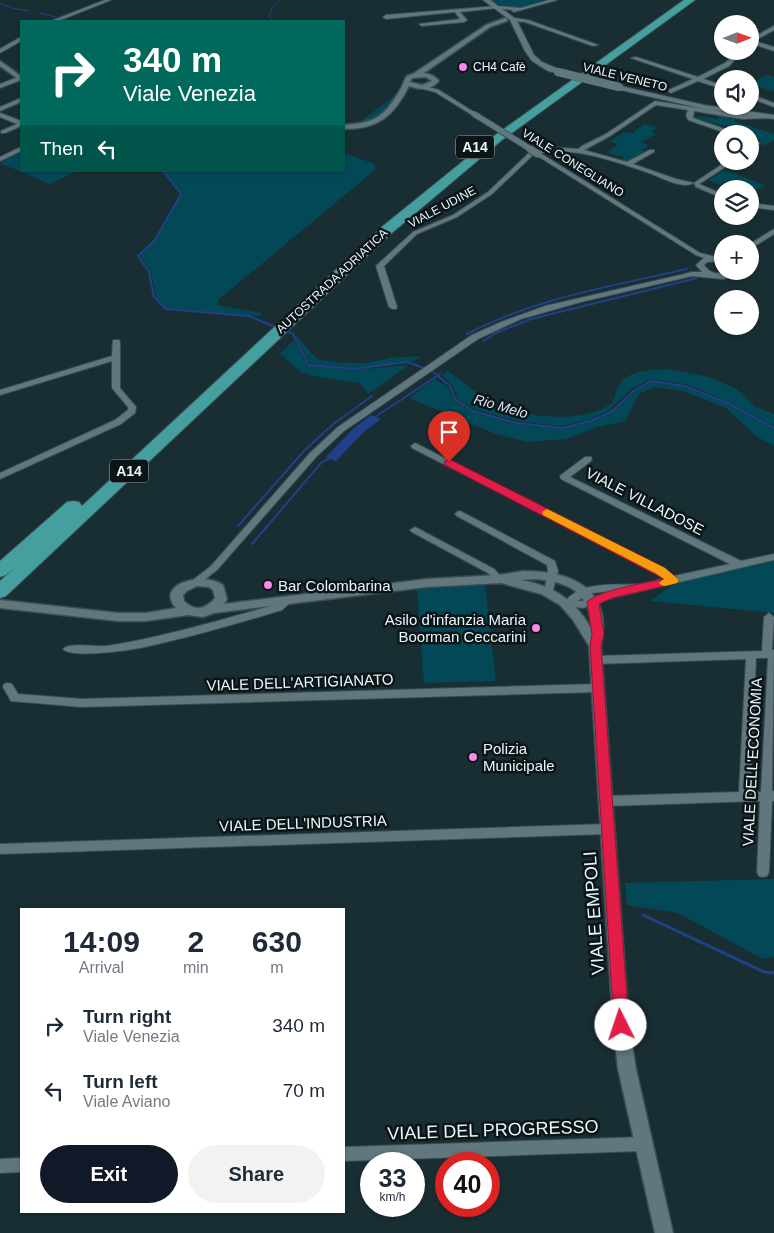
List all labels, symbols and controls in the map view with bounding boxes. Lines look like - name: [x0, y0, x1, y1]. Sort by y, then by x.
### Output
- north arrow: [714, 15, 759, 60]
- map controls: [714, 15, 759, 335]
- icon: right: [40, 40, 105, 105]
- text: 340 m: [123, 40, 222, 79]
- place label: CH4 Cafè: [473, 60, 526, 74]
- street label: VIALE VENETO: [581, 60, 669, 94]
- marker: CH4 Cafè: [457, 61, 469, 73]
- button: sound: [714, 70, 759, 115]
- text: Viale Venezia: [123, 81, 256, 106]
- button: search: [714, 125, 759, 170]
- street label: VIALE CONEGLIANO: [520, 126, 626, 200]
- icon: left: [93, 135, 121, 163]
- road number: A14: [456, 136, 494, 158]
- text: Then: [40, 138, 83, 159]
- button: layers: [714, 180, 759, 225]
- street label: VIALE UDINE: [406, 183, 478, 231]
- street label: AUTOSTRADA ADRIATICA: [274, 226, 390, 336]
- button: +: [714, 235, 759, 280]
- button: −: [714, 290, 759, 335]
- water label: Rio Melo: [472, 391, 530, 421]
- pin: [428, 411, 470, 462]
- icon: arrive: [435, 418, 463, 446]
- road number: A14: [110, 460, 148, 482]
- street label: VIALE VILLADOSE: [583, 464, 707, 538]
- place label: Bar Colombarina: [278, 577, 391, 594]
- marker: Bar Colombarina: [262, 579, 274, 591]
- place label: Asilo d'infanzia Maria Boorman Ceccarini: [385, 611, 527, 645]
- marker: Asilo d'infanzia Maria Boorman Ceccarini: [530, 622, 542, 634]
- street label: VIALE DELL'ARTIGIANATO: [206, 670, 394, 694]
- street label: VIALE DELL'ECONOMIA: [739, 677, 765, 847]
- place label: Polizia Municipale: [483, 740, 555, 774]
- marker: Polizia Municipale: [467, 751, 479, 763]
- street label: VIALE DELL'INDUSTRIA: [219, 812, 387, 834]
- street label: VIALE EMPOLI: [580, 850, 608, 976]
- text: 14:09: [63, 925, 140, 958]
- text: 2: [187, 925, 204, 958]
- text: 630: [252, 925, 302, 958]
- text: Arrival: [79, 959, 124, 976]
- text: min: [183, 959, 209, 976]
- text: m: [270, 959, 283, 976]
- position arrow: [594, 998, 646, 1050]
- text: Turn right: [83, 1006, 171, 1027]
- icon: right: [40, 1012, 68, 1040]
- text: 340 m: [272, 1015, 325, 1036]
- text: Viale Venezia: [83, 1028, 180, 1045]
- text: Turn left: [83, 1071, 158, 1092]
- icon: left: [40, 1077, 68, 1105]
- text: 70 m: [283, 1080, 325, 1101]
- text: Viale Aviano: [83, 1093, 170, 1110]
- street label: VIALE DEL PROGRESSO: [387, 1116, 599, 1144]
- button: Exit: [40, 1145, 178, 1203]
- button: Share: [188, 1145, 325, 1203]
- speed limit sign: 40: [435, 1152, 500, 1217]
- text: 33: [379, 1164, 406, 1192]
- text: km/h: [379, 1190, 406, 1204]

